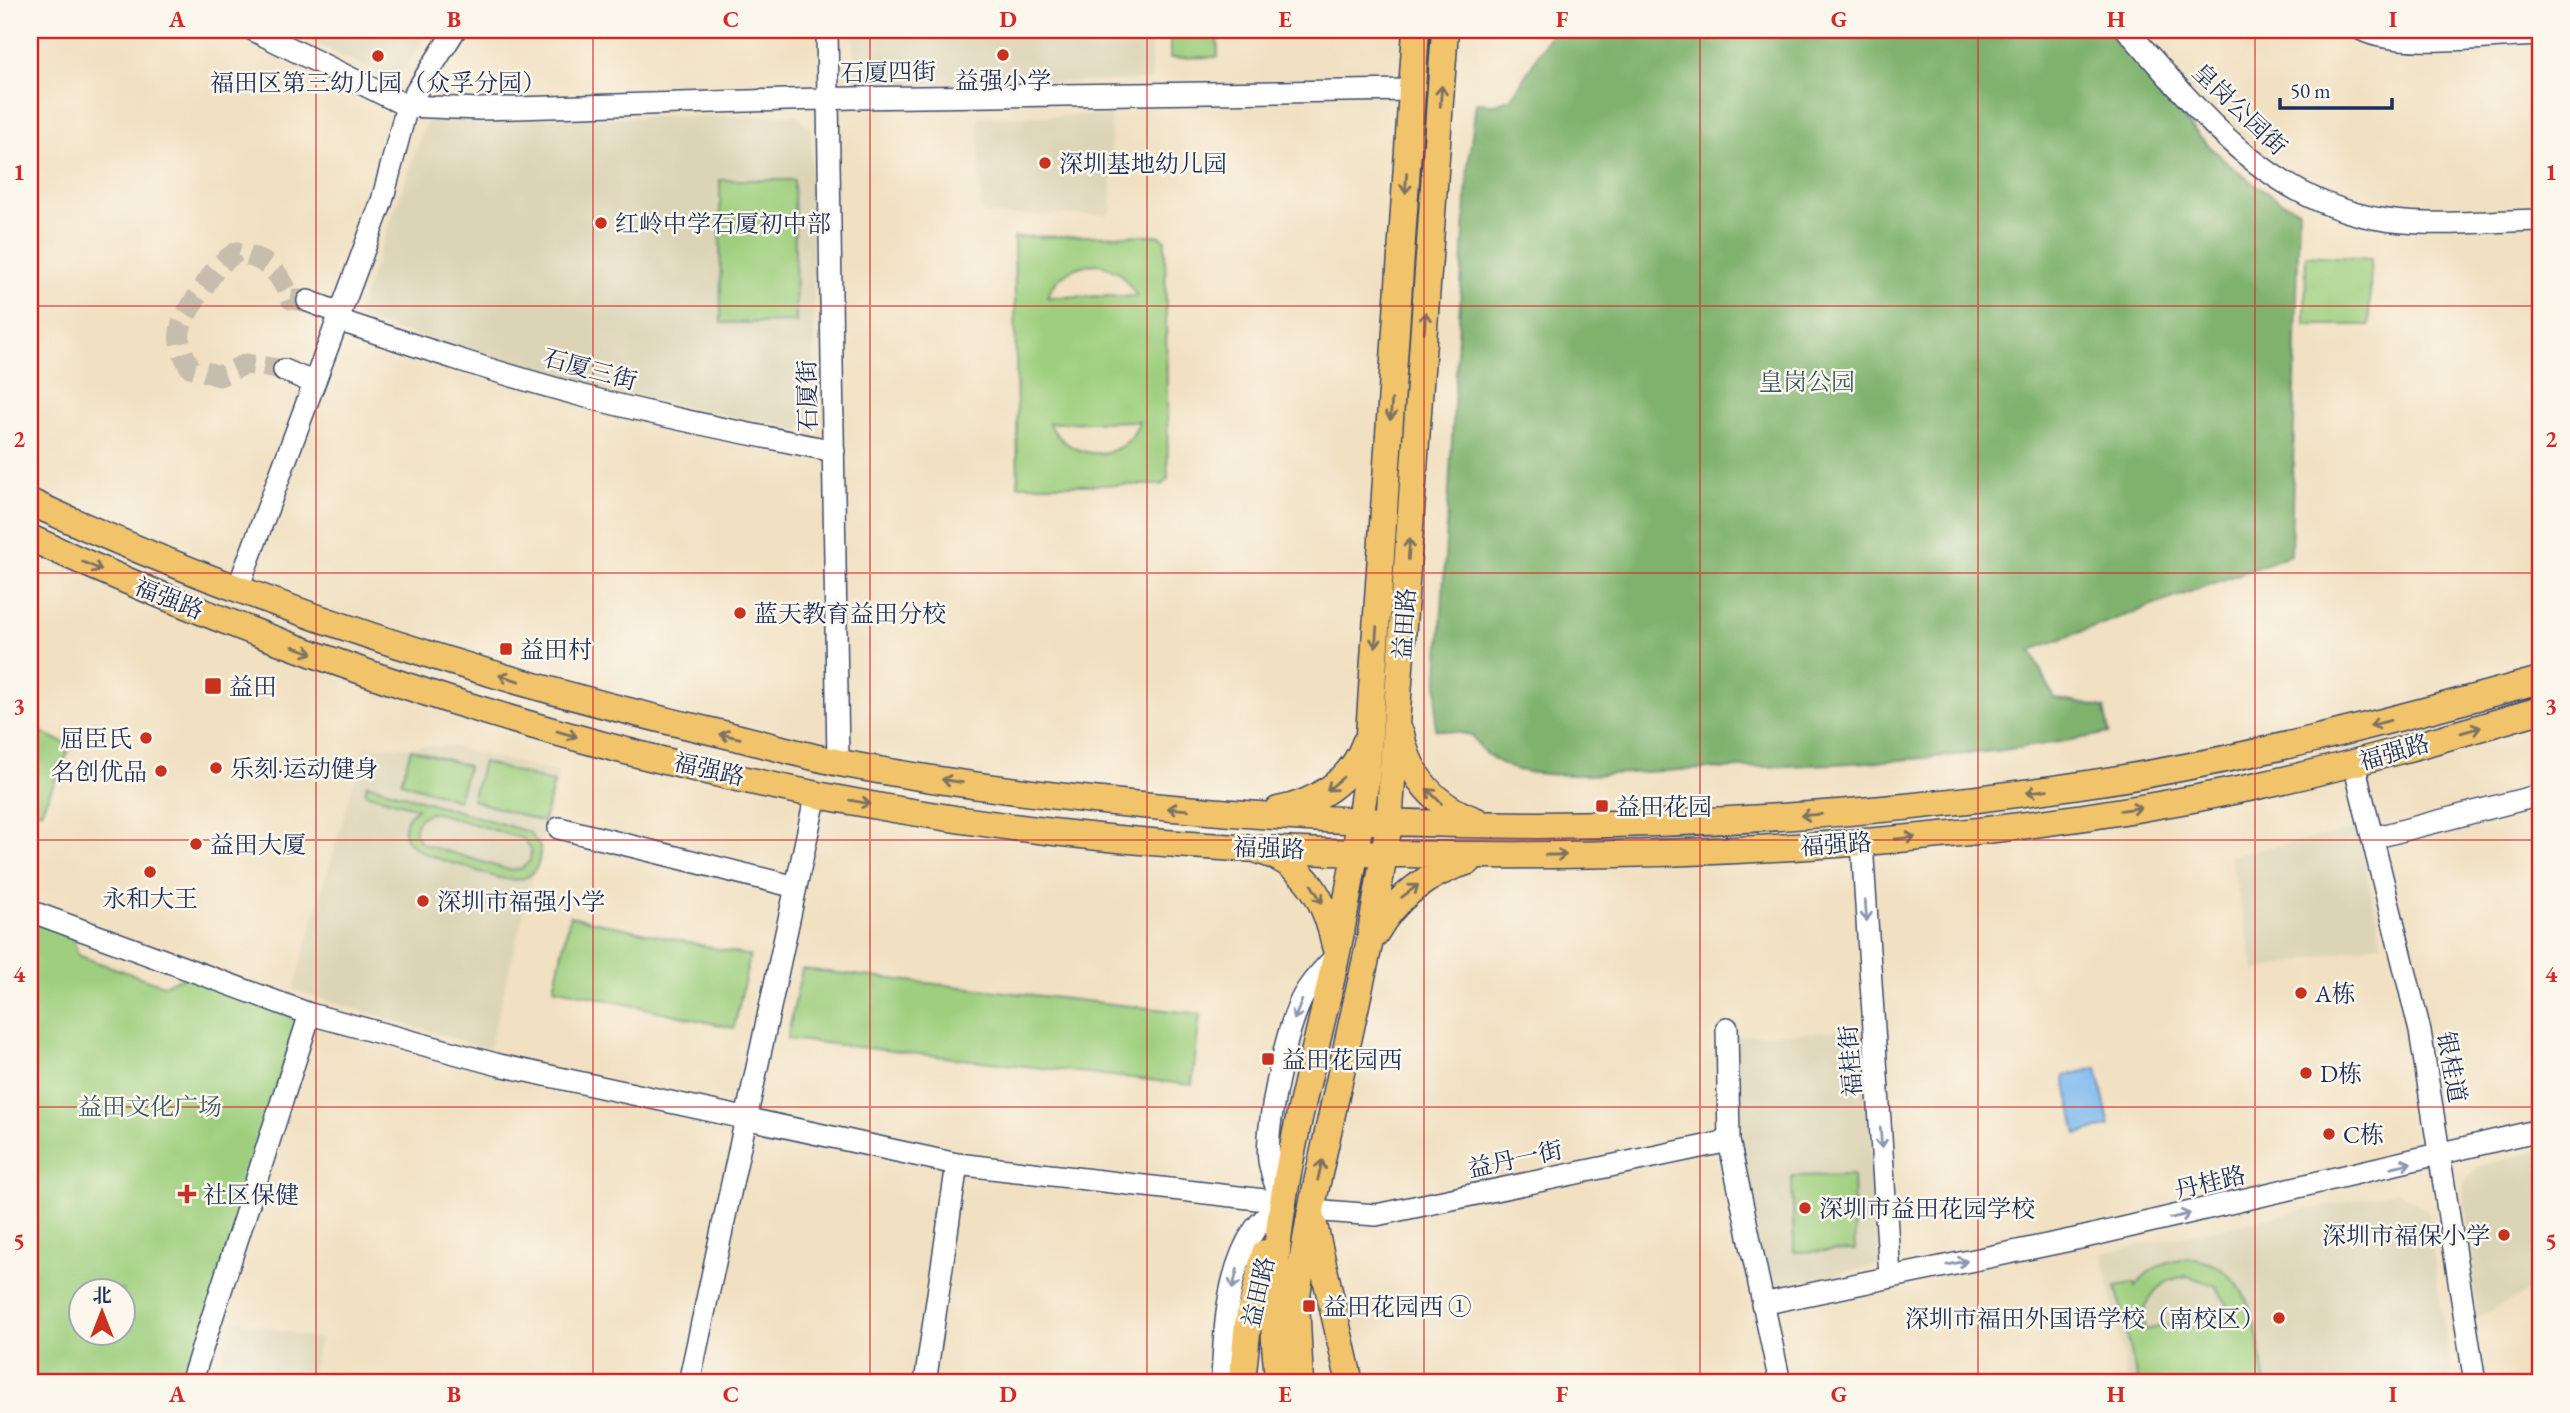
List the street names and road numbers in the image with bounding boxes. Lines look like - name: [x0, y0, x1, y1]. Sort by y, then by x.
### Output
- street label: 石厦四街: [840, 56, 936, 88]
- street label: 皇岗公园街: [2186, 56, 2294, 162]
- street label: 石厦三街: [540, 342, 640, 396]
- street label: 石厦街: [791, 360, 823, 432]
- street label: 福强路: [130, 570, 208, 626]
- street label: 益田路: [1386, 587, 1422, 661]
- street label: 福强路: [2355, 727, 2433, 777]
- street label: 福强路: [670, 746, 748, 792]
- street label: 福强路: [1799, 826, 1873, 862]
- street label: 福强路: [1232, 831, 1306, 865]
- street label: 福桂街: [1832, 1024, 1868, 1098]
- street label: 银桂道: [2430, 1029, 2474, 1105]
- street label: 益丹一街: [1465, 1134, 1565, 1184]
- street label: 丹桂路: [2171, 1159, 2249, 1205]
- street label: 益田路: [1235, 1253, 1281, 1331]

